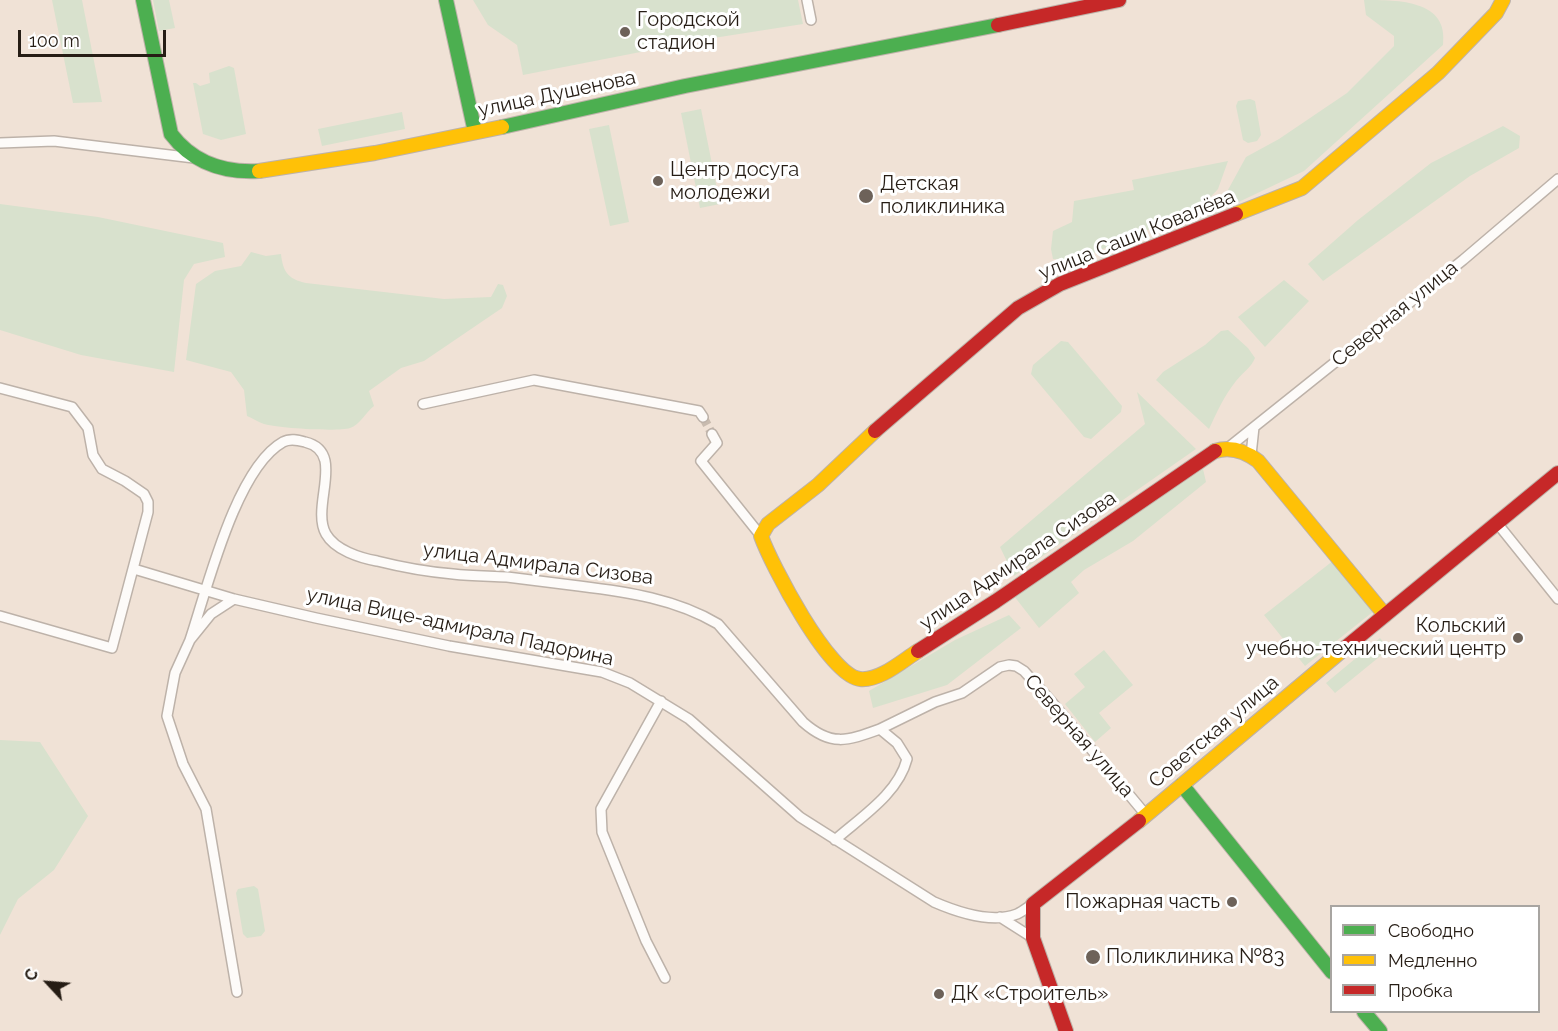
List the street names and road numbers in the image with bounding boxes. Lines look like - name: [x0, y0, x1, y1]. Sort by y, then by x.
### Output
- street label: улица Душенова: [476, 66, 638, 122]
- street label: улица Саши Ковалёва: [1035, 185, 1239, 285]
- street label: Северная улица: [1327, 256, 1463, 372]
- street label: улица Адмирала Сизова: [915, 486, 1121, 636]
- street label: улица Адмирала Сизова: [422, 538, 654, 590]
- street label: улица Вице-адмирала Падорина: [304, 583, 616, 671]
- street label: Северная улица: [1019, 670, 1139, 802]
- street label: Советская улица: [1144, 671, 1284, 793]

